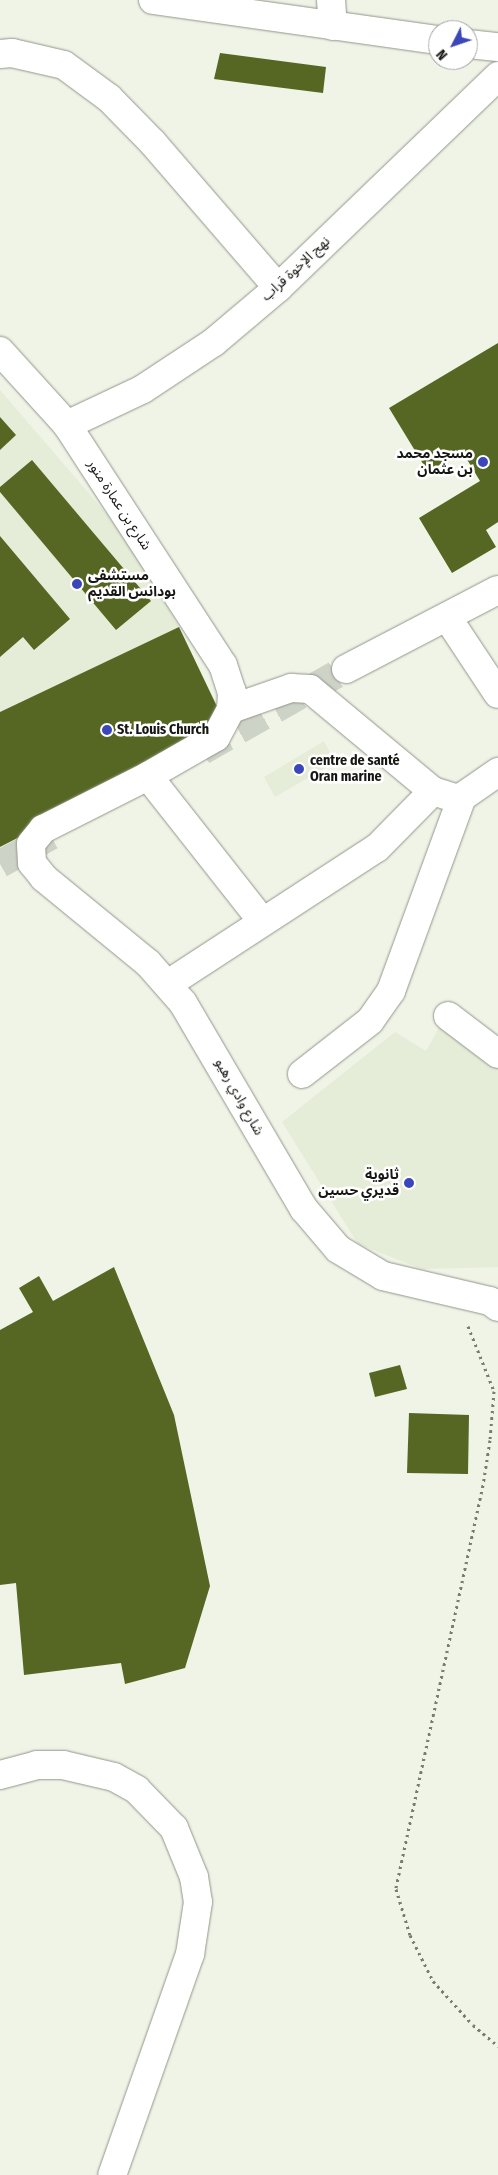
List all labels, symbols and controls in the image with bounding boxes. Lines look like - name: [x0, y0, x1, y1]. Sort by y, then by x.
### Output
- north arrow: [428, 20, 478, 70]
- text: N: [433, 46, 451, 63]
- street label: نهج الإخوة قراب: [258, 233, 334, 305]
- place label: مسجد محمد بن عثمان: [396, 446, 473, 478]
- marker: مسجد محمد بن عثمان: [477, 456, 489, 468]
- street label: شارع بن عمارة منور: [83, 457, 155, 553]
- place label: مستشفى بودانس القديم: [88, 568, 176, 600]
- marker: مستشفى بودانس القديم: [70, 577, 84, 591]
- place label: St. Louis Church: [117, 722, 209, 738]
- marker: St. Louis Church: [101, 724, 113, 736]
- place label: centre de santé Oran marine: [310, 753, 400, 786]
- marker: centre de santé Oran marine: [292, 762, 306, 776]
- street label: شارع وادي رهيو: [211, 1056, 267, 1138]
- place label: ثانوية قديري حسين: [318, 1167, 399, 1200]
- marker: ثانوية قديري حسين: [403, 1177, 415, 1189]

